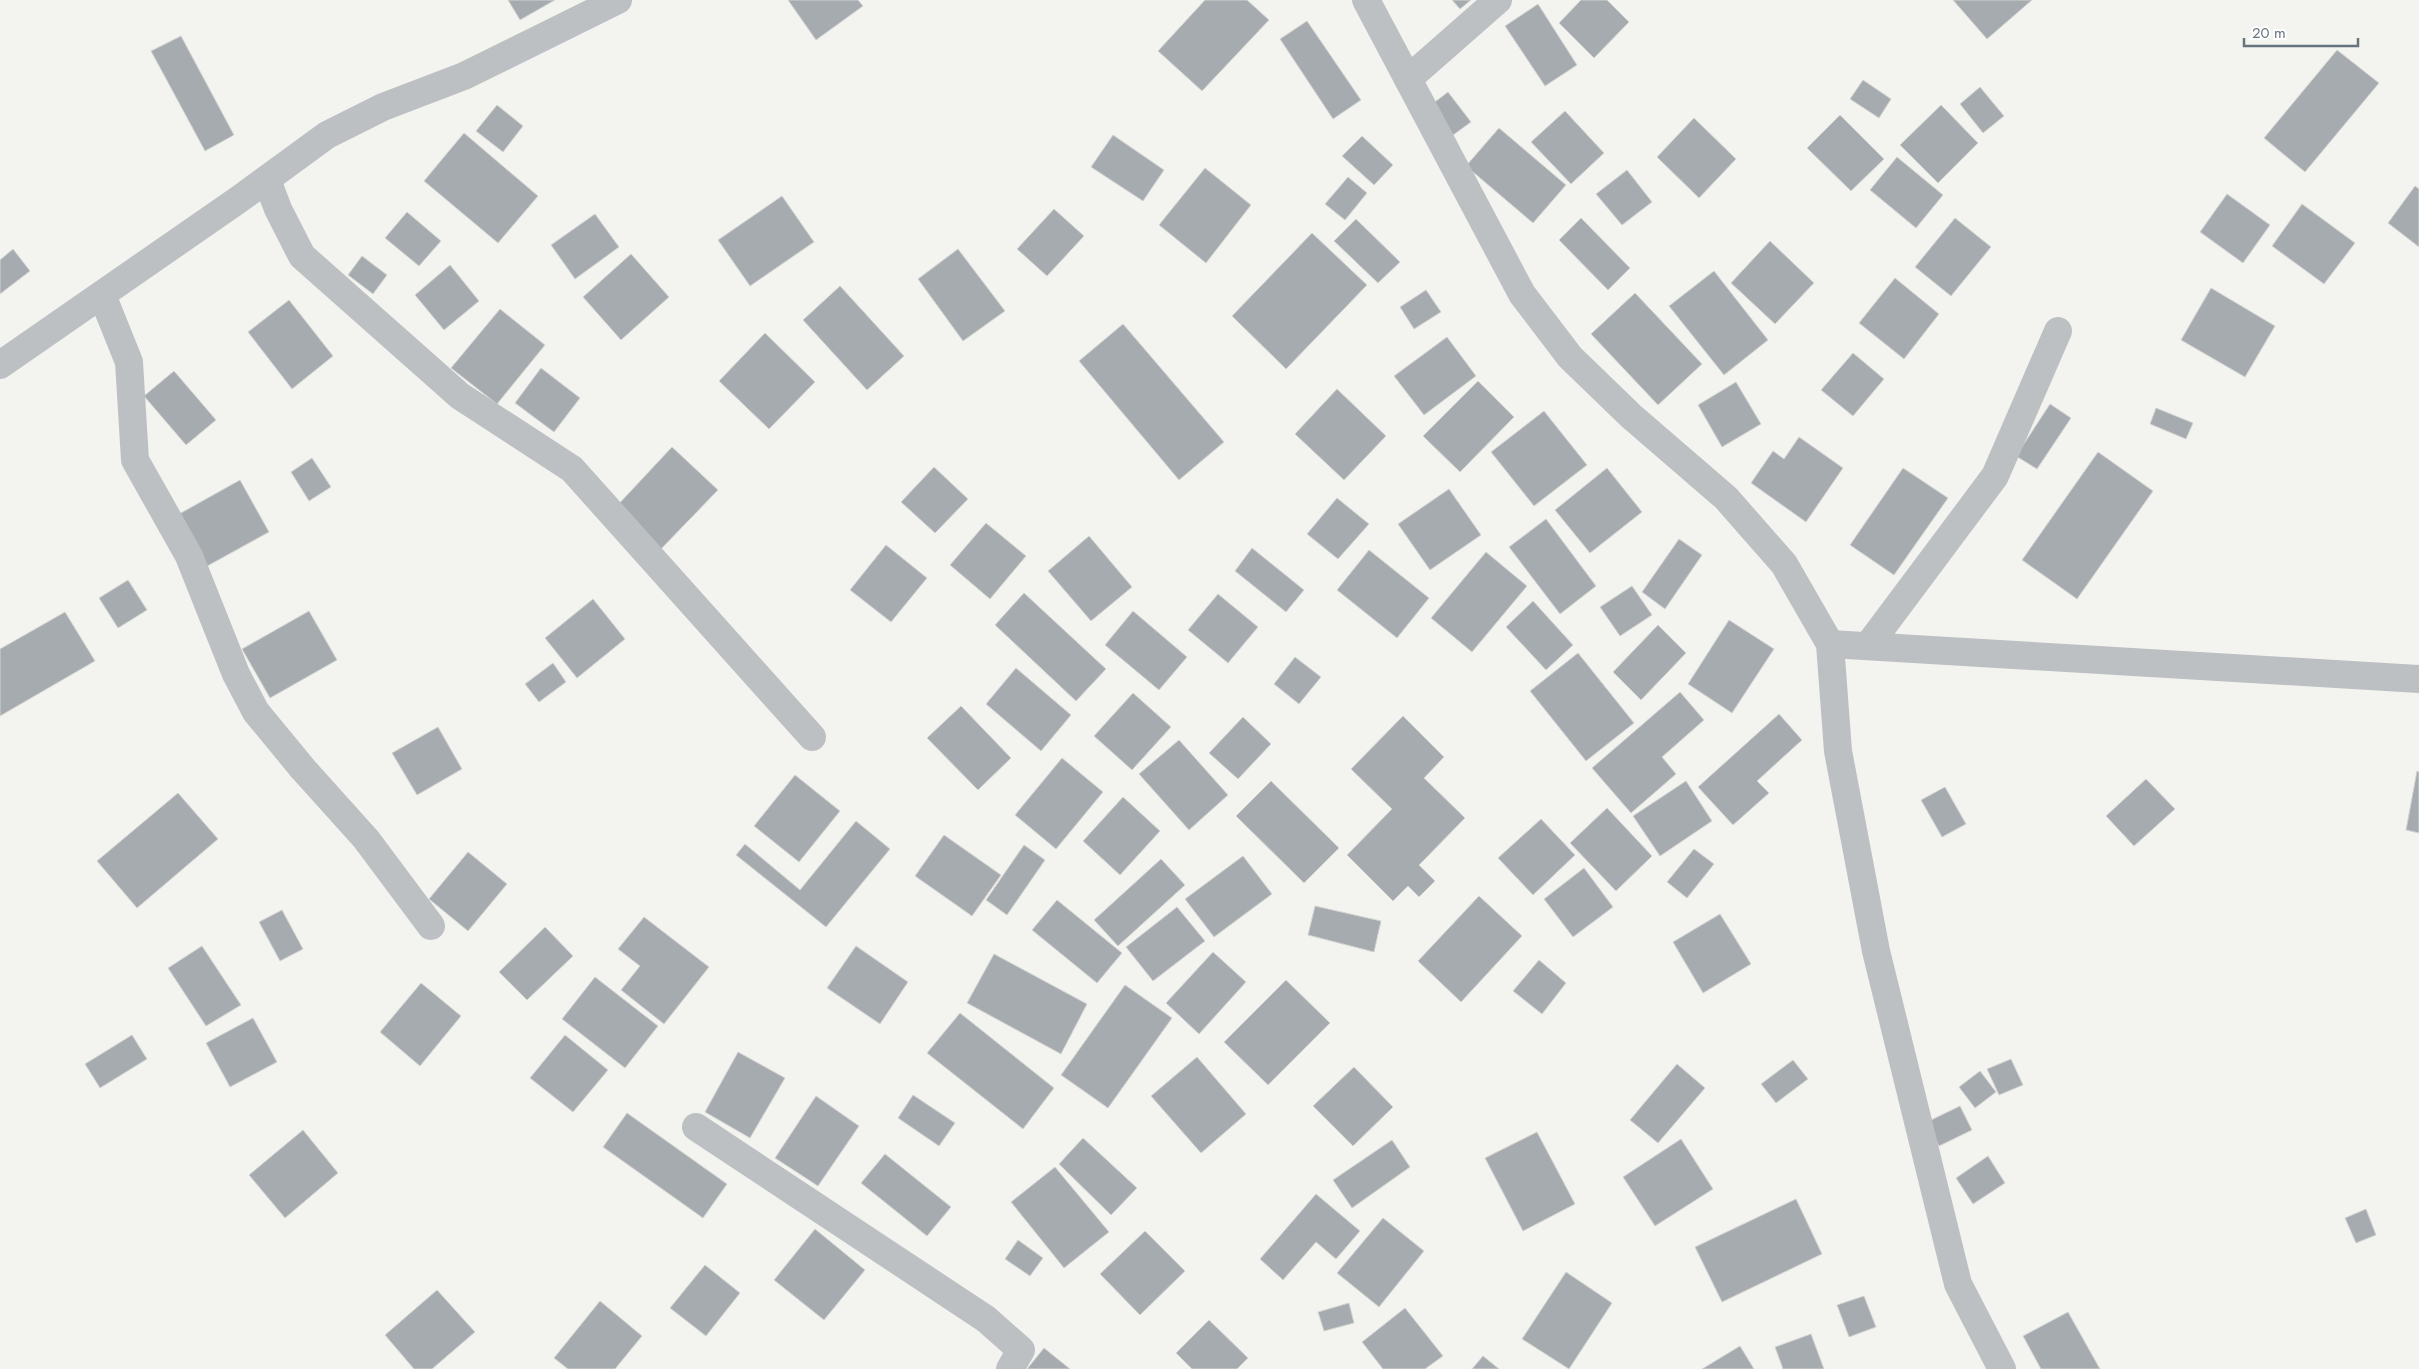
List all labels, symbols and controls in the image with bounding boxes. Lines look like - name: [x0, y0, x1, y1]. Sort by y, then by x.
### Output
- scale bar: [2244, 15, 2358, 47]
- text: 20 m: [2252, 22, 2286, 44]

